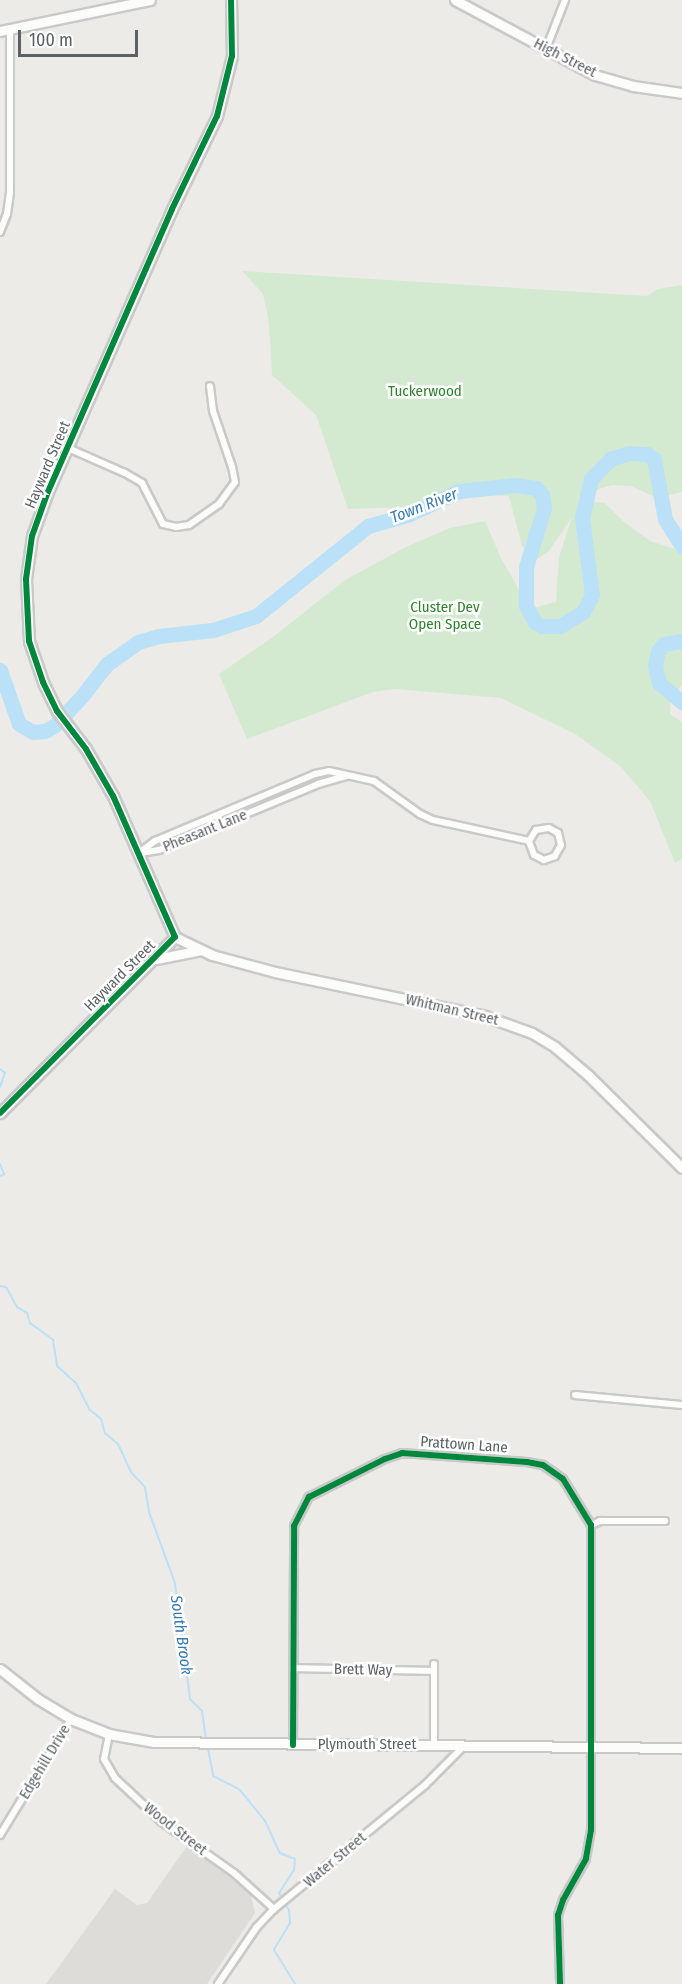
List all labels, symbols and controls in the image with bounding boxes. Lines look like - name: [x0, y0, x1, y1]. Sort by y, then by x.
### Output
- scale bar: [21, 18, 141, 56]
- text: 100 m: [29, 29, 73, 51]
- street label: High Street: [531, 34, 599, 82]
- park label: Tuckerwood: [388, 383, 462, 401]
- street label: Hayward Street: [22, 419, 74, 511]
- water label: Town River: [388, 484, 460, 528]
- park label: Cluster Dev Open Space: [409, 598, 481, 633]
- street label: Pheasant Lane: [160, 806, 250, 856]
- street label: Hayward Street: [81, 937, 159, 1015]
- street label: Whitman Street: [404, 991, 500, 1029]
- street label: Prattown Lane: [420, 1433, 508, 1457]
- water label: South Brook: [166, 1594, 196, 1676]
- street label: Brett Way: [334, 1660, 392, 1680]
- street label: Edgehill Drive: [16, 1721, 74, 1803]
- street label: Plymouth Street: [318, 1736, 416, 1754]
- street label: Wood Street: [140, 1799, 210, 1859]
- street label: Water Street: [300, 1829, 370, 1891]

